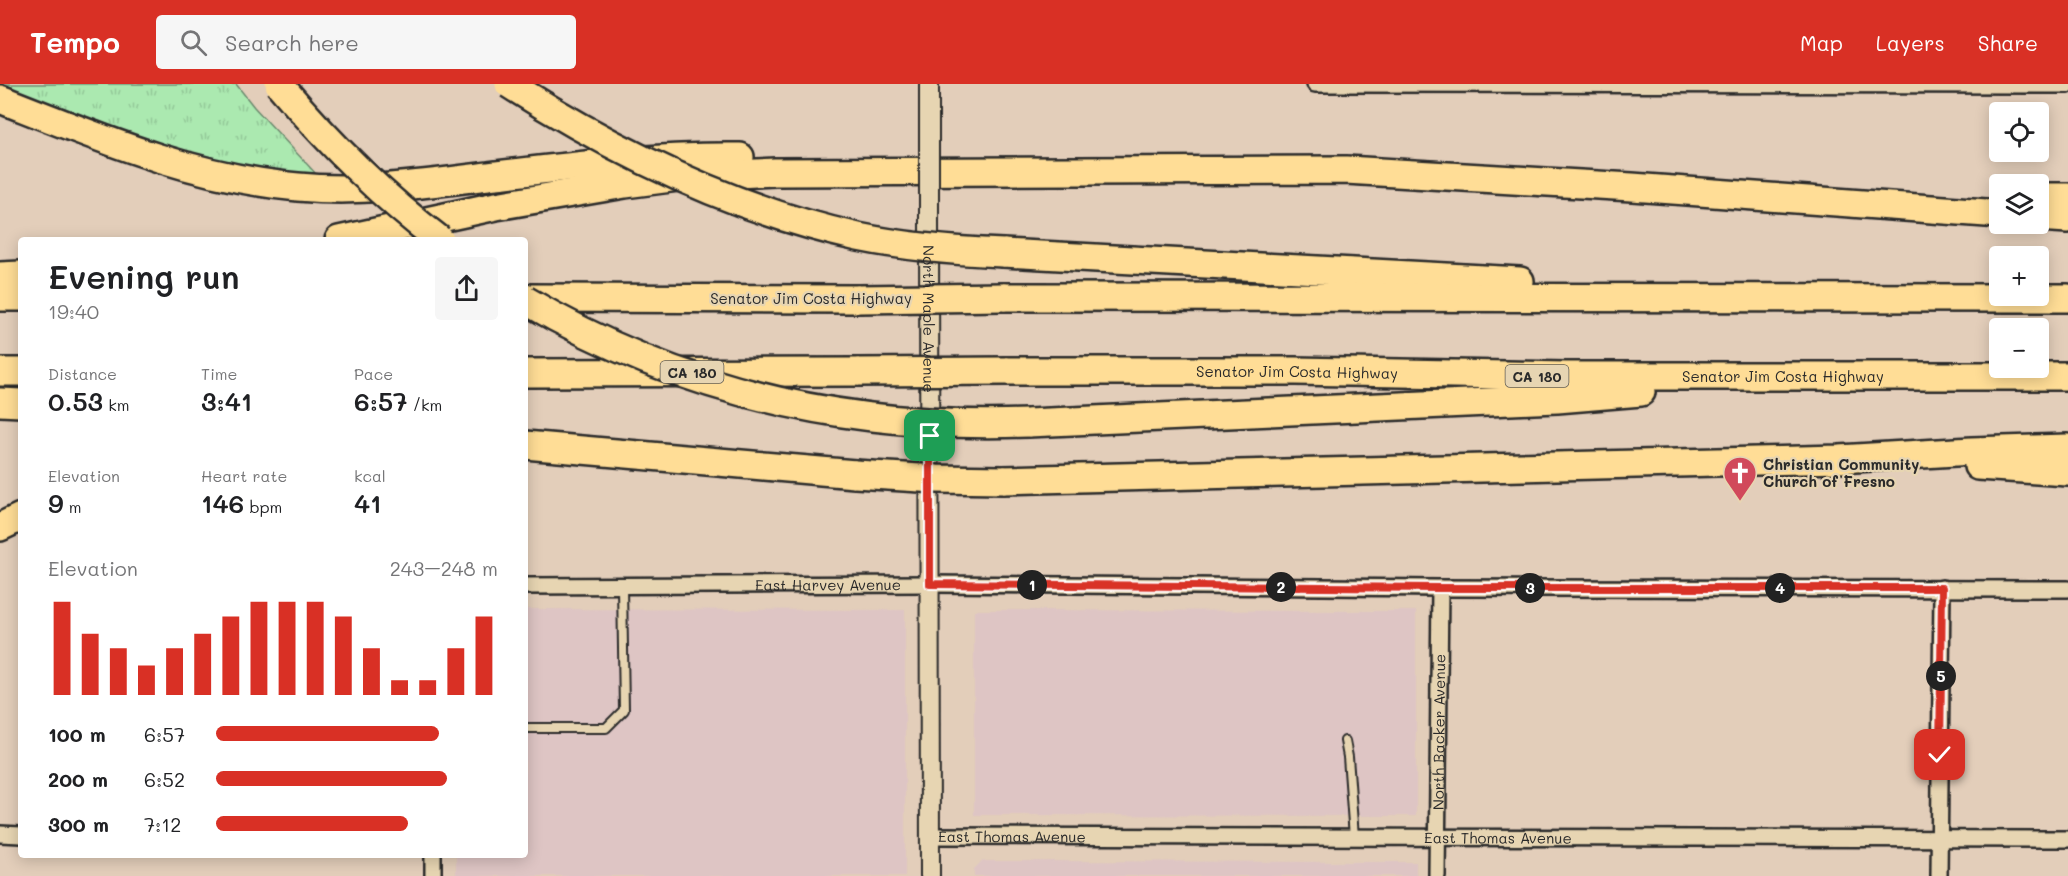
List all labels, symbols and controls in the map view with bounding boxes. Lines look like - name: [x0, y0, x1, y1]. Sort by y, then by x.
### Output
- search box: [156, 15, 576, 69]
- text: Tempo: [30, 24, 120, 60]
- icon: search: [177, 26, 210, 59]
- text: Search here: [225, 28, 359, 57]
- text: Map: [1800, 29, 1843, 56]
- text: Layers: [1876, 29, 1945, 56]
- text: Share: [1978, 29, 2038, 56]
- map controls: [1989, 102, 2049, 378]
- button: locate: [1989, 102, 2049, 162]
- button: layers: [1989, 174, 2049, 234]
- street label: North Maple Avenue: [919, 245, 939, 393]
- button: +: [1989, 246, 2049, 306]
- text: Evening run: [48, 254, 240, 297]
- button: share: [435, 257, 498, 320]
- street label: Senator Jim Costa Highway: [710, 288, 912, 308]
- text: 19:40: [48, 298, 99, 324]
- button: −: [1989, 318, 2049, 378]
- road number: CA 180: [660, 361, 724, 383]
- street label: Senator Jim Costa Highway: [1196, 361, 1398, 383]
- text: Distance: [48, 363, 117, 384]
- text: Time: [201, 363, 237, 384]
- text: Pace: [354, 363, 393, 384]
- road number: CA 180: [1506, 365, 1568, 387]
- street label: Senator Jim Costa Highway: [1682, 366, 1884, 386]
- text: 0.53: [48, 384, 103, 418]
- text: 3:41: [201, 384, 252, 418]
- text: 6:57: [354, 384, 408, 418]
- text: km: [103, 394, 129, 415]
- text: /km: [408, 394, 442, 415]
- pin: [904, 410, 955, 461]
- icon: arrive: [913, 419, 946, 452]
- place label: Christian Community Church of Fresno: [1763, 454, 1919, 491]
- church icon: Christian Community Church of Fresno: [1722, 455, 1758, 502]
- text: Elevation: [48, 465, 120, 486]
- text: Heart rate: [201, 465, 287, 486]
- text: kcal: [354, 465, 386, 486]
- text: 9: [48, 486, 64, 520]
- text: 146: [201, 486, 244, 520]
- text: 41: [354, 486, 382, 520]
- text: m: [64, 496, 81, 517]
- text: bpm: [244, 496, 282, 517]
- text: Elevation: [48, 555, 138, 581]
- text: 243–248 m: [390, 555, 498, 581]
- pin: 1: [1017, 570, 1047, 600]
- pin: 2: [1266, 572, 1296, 602]
- pin: 3: [1515, 573, 1545, 603]
- pin: 4: [1765, 573, 1795, 603]
- street label: East Harvey Avenue: [755, 574, 901, 595]
- text: 1: [1028, 574, 1036, 595]
- text: 2: [1277, 576, 1285, 597]
- text: 3: [1525, 577, 1535, 598]
- text: 4: [1775, 577, 1785, 598]
- street label: North Backer Avenue: [1428, 654, 1449, 810]
- pin: 5: [1926, 661, 1956, 691]
- text: 5: [1936, 665, 1946, 686]
- text: 100 m: [48, 721, 106, 747]
- text: 6:57: [144, 721, 185, 747]
- pin: [1914, 729, 1965, 780]
- icon: check: [1923, 738, 1956, 771]
- text: 200 m: [48, 766, 108, 792]
- text: 6:52: [144, 766, 185, 792]
- text: 300 m: [48, 811, 109, 837]
- text: 7:12: [144, 811, 181, 837]
- street label: East Thomas Avenue: [938, 826, 1086, 846]
- street label: East Thomas Avenue: [1424, 827, 1572, 848]

